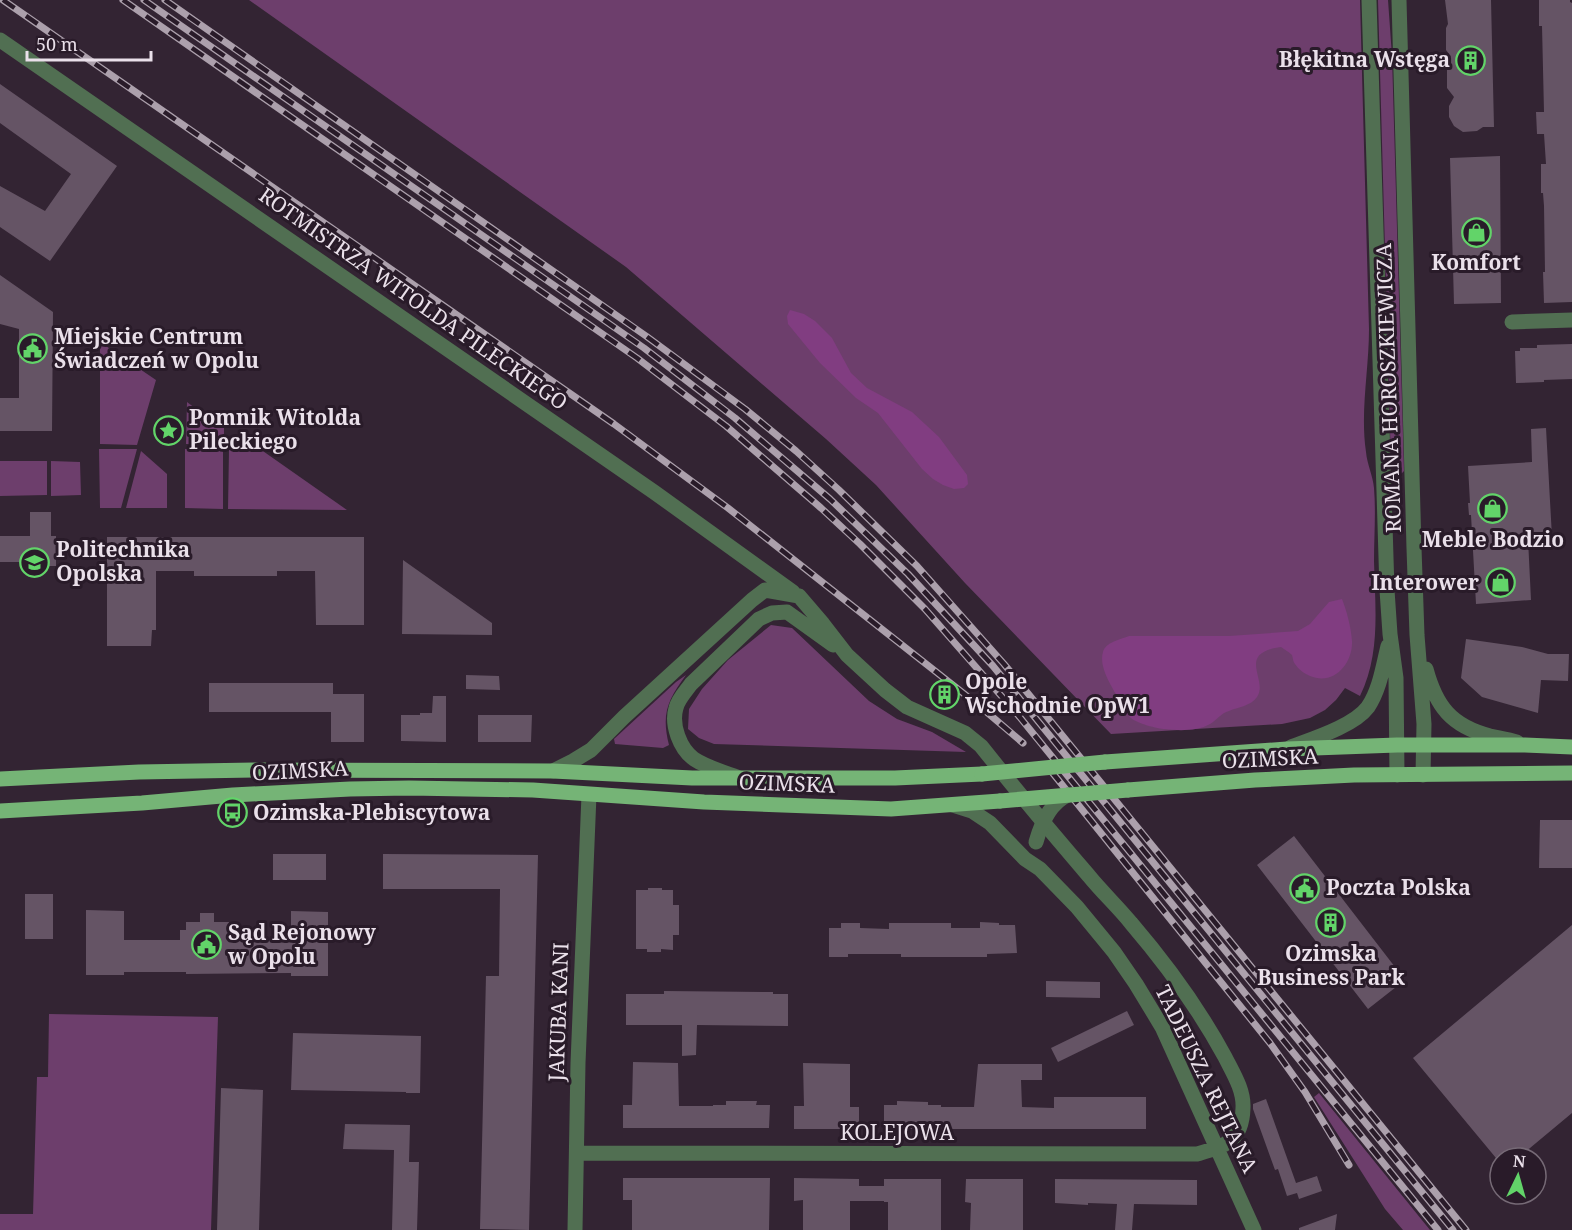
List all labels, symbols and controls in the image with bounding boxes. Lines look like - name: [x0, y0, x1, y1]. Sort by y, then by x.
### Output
- scale bar: [27, 24, 152, 62]
- text: 50 m: [36, 32, 78, 56]
- building icon: Błękitna Wstęga: [1455, 44, 1487, 76]
- place label: Błękitna Wstęga: [1279, 45, 1450, 73]
- street label: ROTMISTRZA WITOLDA PILECKIEGO: [254, 180, 573, 416]
- shop icon: Komfort: [1460, 216, 1492, 248]
- street label: ROMANA HOROSZKIEWICZA: [1369, 243, 1407, 533]
- place label: Komfort: [1431, 248, 1521, 276]
- place label: Miejskie Centrum Świadczeń w Opolu: [54, 322, 259, 374]
- public building icon: Miejskie Centrum Świadczeń w Opolu: [17, 333, 49, 365]
- place label: Pomnik Witolda Pileckiego: [189, 403, 361, 455]
- place icon: Pomnik Witolda Pileckiego: [152, 414, 184, 446]
- shop icon: Meble Bodzio: [1477, 493, 1509, 525]
- place label: Meble Bodzio: [1422, 525, 1564, 553]
- place label: Politechnika Opolska: [56, 535, 190, 587]
- school or university icon: Politechnika Opolska: [19, 546, 51, 578]
- shop icon: Interower: [1484, 567, 1516, 599]
- place label: Interower: [1371, 568, 1479, 596]
- place label: Opole Wschodnie OpW1: [965, 667, 1150, 719]
- building icon: Opole Wschodnie OpW1: [928, 678, 960, 710]
- street label: OZIMSKA: [1221, 741, 1319, 775]
- street label: OZIMSKA: [251, 753, 349, 787]
- street label: OZIMSKA: [738, 767, 836, 799]
- bus stop icon: Ozimska-Plebiscytowa: [216, 797, 248, 829]
- place label: Ozimska-Plebiscytowa: [253, 798, 490, 826]
- public building icon: Poczta Polska: [1289, 872, 1321, 904]
- place label: Poczta Polska: [1326, 873, 1471, 901]
- building icon: Ozimska Business Park: [1315, 907, 1347, 939]
- place label: Sąd Rejonowy w Opolu: [227, 918, 377, 970]
- public building icon: Sąd Rejonowy w Opolu: [191, 929, 223, 961]
- place label: Ozimska Business Park: [1257, 939, 1405, 991]
- street label: JAKUBA KANI: [542, 942, 574, 1083]
- street label: TADEUSZA REJTANA: [1149, 980, 1265, 1177]
- street label: KOLEJOWA: [840, 1118, 954, 1146]
- north arrow: [1488, 1146, 1548, 1206]
- text: N: [1512, 1150, 1527, 1173]

